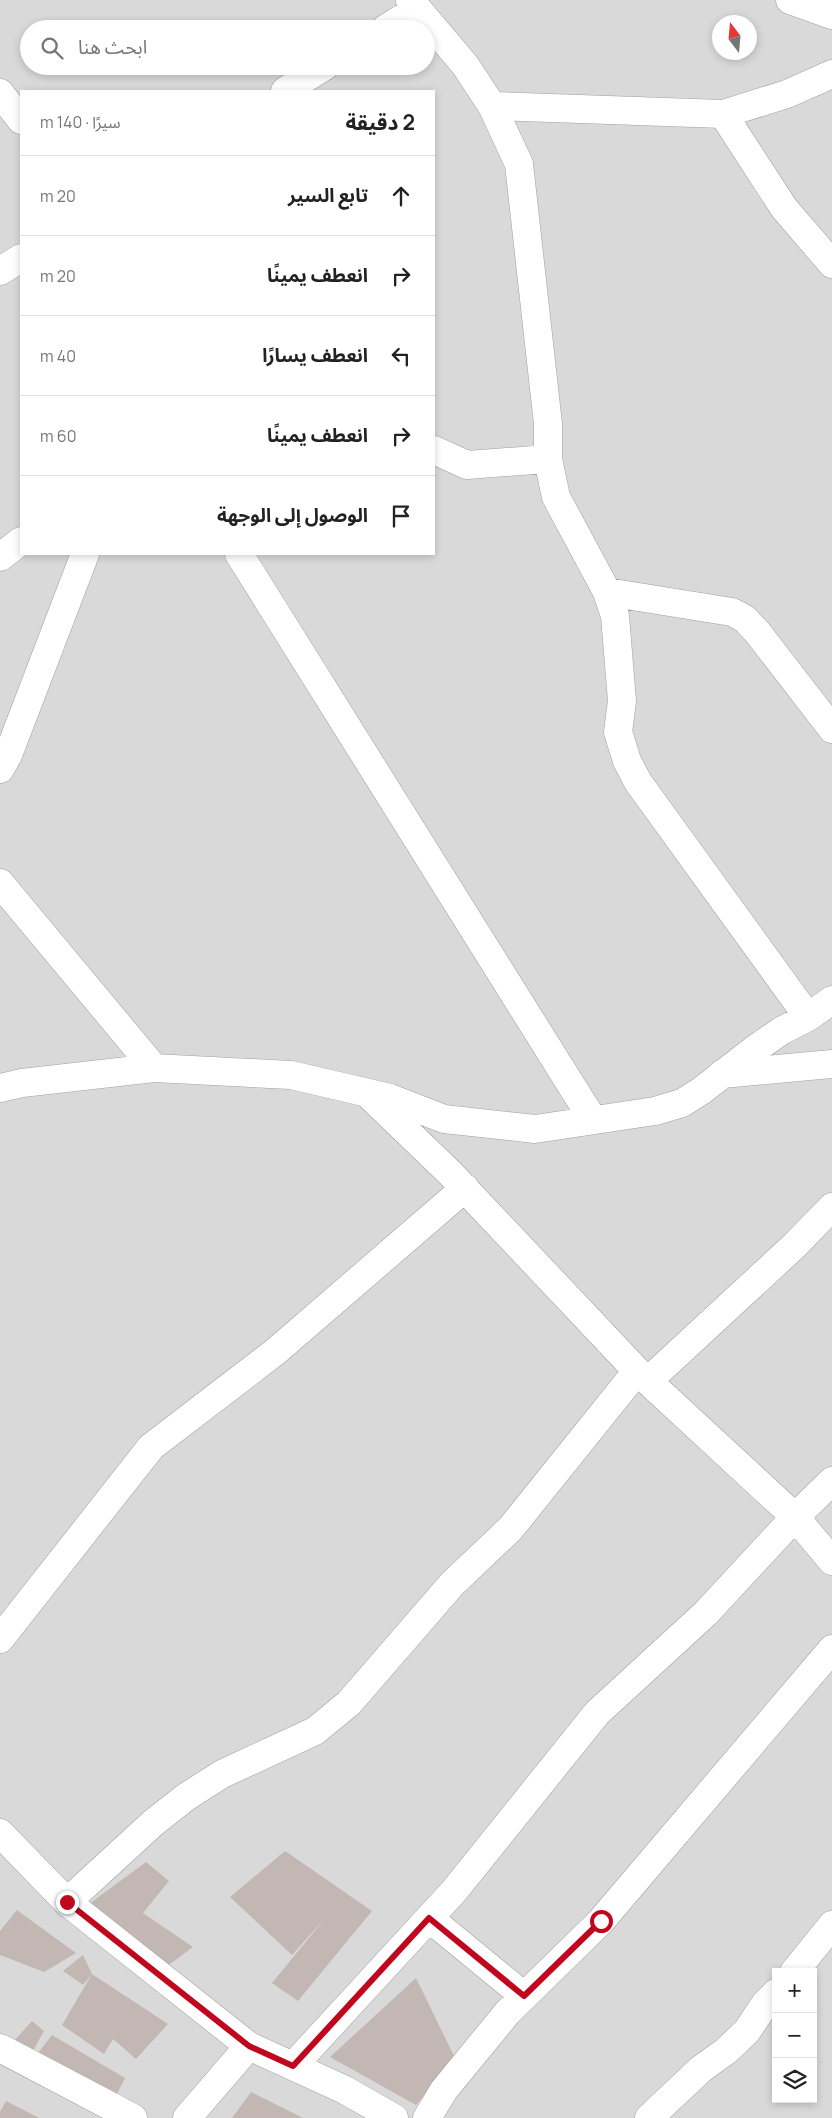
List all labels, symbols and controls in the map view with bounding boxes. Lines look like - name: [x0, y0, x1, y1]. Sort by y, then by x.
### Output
- north arrow: [712, 15, 757, 60]
- search box: [20, 20, 435, 75]
- icon: search: [38, 34, 66, 62]
- text: ابحث هنا: [78, 34, 147, 60]
- text: 2 دقيقة: [345, 108, 415, 136]
- text: سيرًا · 140 m: [40, 111, 121, 133]
- text: تابع السير: [288, 182, 368, 208]
- icon: ahead: [387, 182, 415, 210]
- text: 20 m: [40, 185, 76, 207]
- text: انعطف يمينًا: [267, 262, 368, 288]
- icon: right: [387, 262, 415, 290]
- text: 20 m: [40, 265, 76, 287]
- text: انعطف يسارًا: [262, 342, 368, 368]
- icon: left: [387, 342, 415, 370]
- text: 40 m: [40, 345, 76, 367]
- text: انعطف يمينًا: [267, 422, 368, 448]
- icon: right: [387, 422, 415, 450]
- text: 60 m: [40, 425, 76, 447]
- text: الوصول إلى الوجهة: [217, 502, 368, 528]
- icon: arrive: [387, 502, 415, 530]
- route end: [56, 1891, 79, 1914]
- route start: [590, 1910, 613, 1933]
- map controls: [772, 1968, 817, 2103]
- button: +: [772, 1968, 817, 2013]
- button: −: [772, 2013, 817, 2058]
- button: layers: [772, 2058, 817, 2103]

